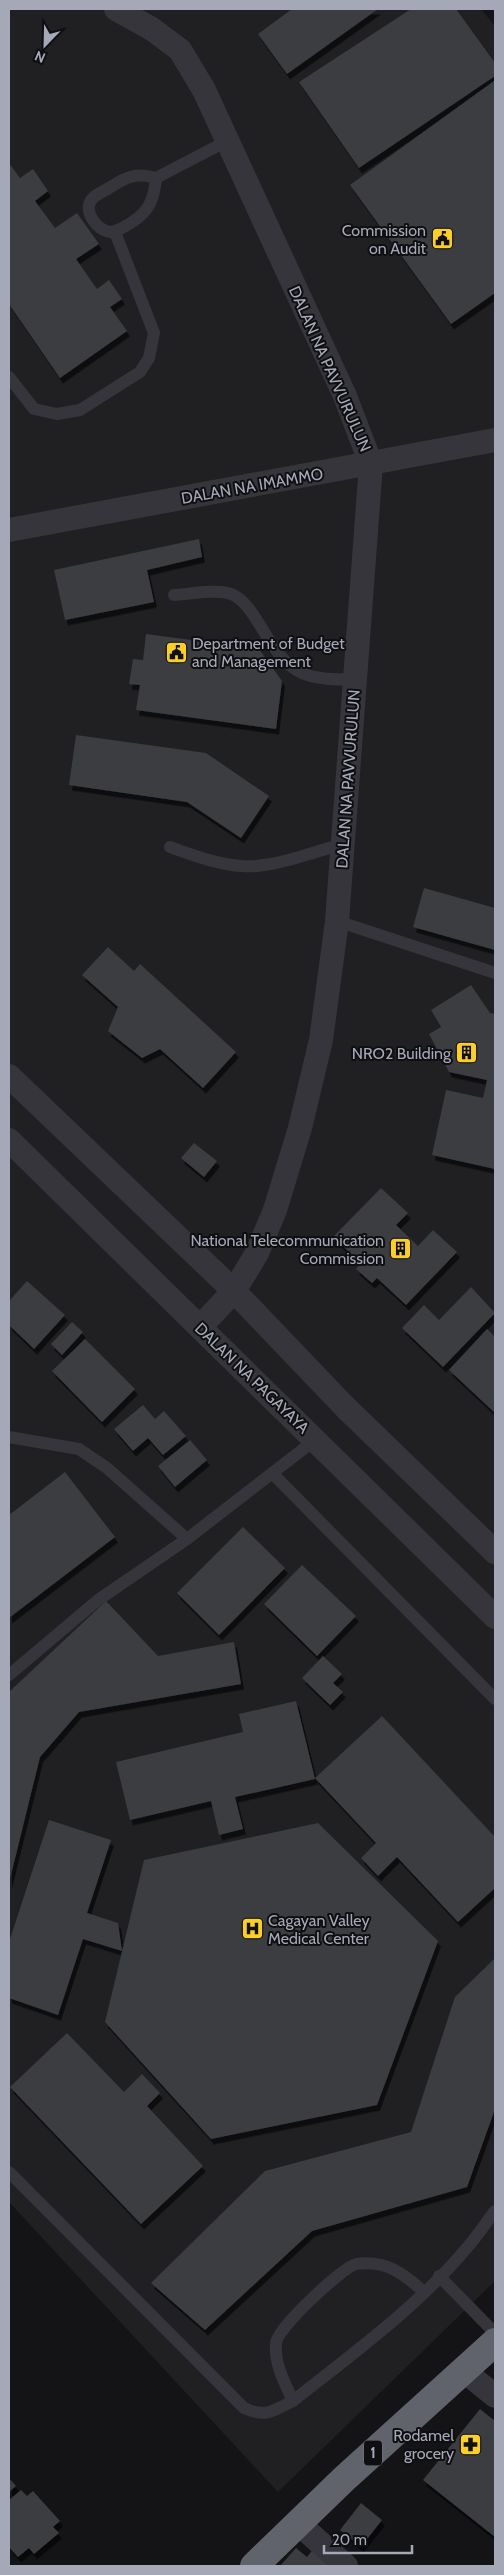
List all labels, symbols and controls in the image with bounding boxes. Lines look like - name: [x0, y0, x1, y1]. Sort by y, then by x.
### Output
- north arrow: [20, 20, 70, 70]
- text: N: [32, 47, 48, 67]
- place label: Commission on Audit: [342, 221, 427, 258]
- public building icon: Commission on Audit: [430, 227, 454, 251]
- street label: DALAN NA PAVVURULUN: [285, 283, 375, 455]
- street label: DALAN NA IMAMMO: [180, 464, 324, 508]
- place label: Department of Budget and Management: [192, 634, 345, 671]
- public building icon: Department of Budget and Management: [164, 640, 188, 664]
- street label: DALAN NA PAVVURULUN: [332, 689, 364, 869]
- building icon: NRO2 Building: [455, 1041, 479, 1065]
- place label: NRO2 Building: [352, 1044, 452, 1063]
- place label: National Telecommunication Commission: [190, 1231, 384, 1268]
- building icon: National Telecommunication Commission: [388, 1237, 412, 1261]
- street label: DALAN NA PAGAYAYA: [191, 1319, 313, 1437]
- place label: Cagayan Valley Medical Center: [268, 1911, 370, 1948]
- hospital icon: Cagayan Valley Medical Center: [240, 1917, 264, 1941]
- place label: Rodamel grocery: [393, 2426, 454, 2463]
- pharmacy icon: Rodamel grocery: [458, 2432, 482, 2456]
- road number: 1: [364, 2440, 382, 2466]
- scale bar: [324, 2522, 412, 2554]
- text: 20 m: [332, 2531, 367, 2549]

